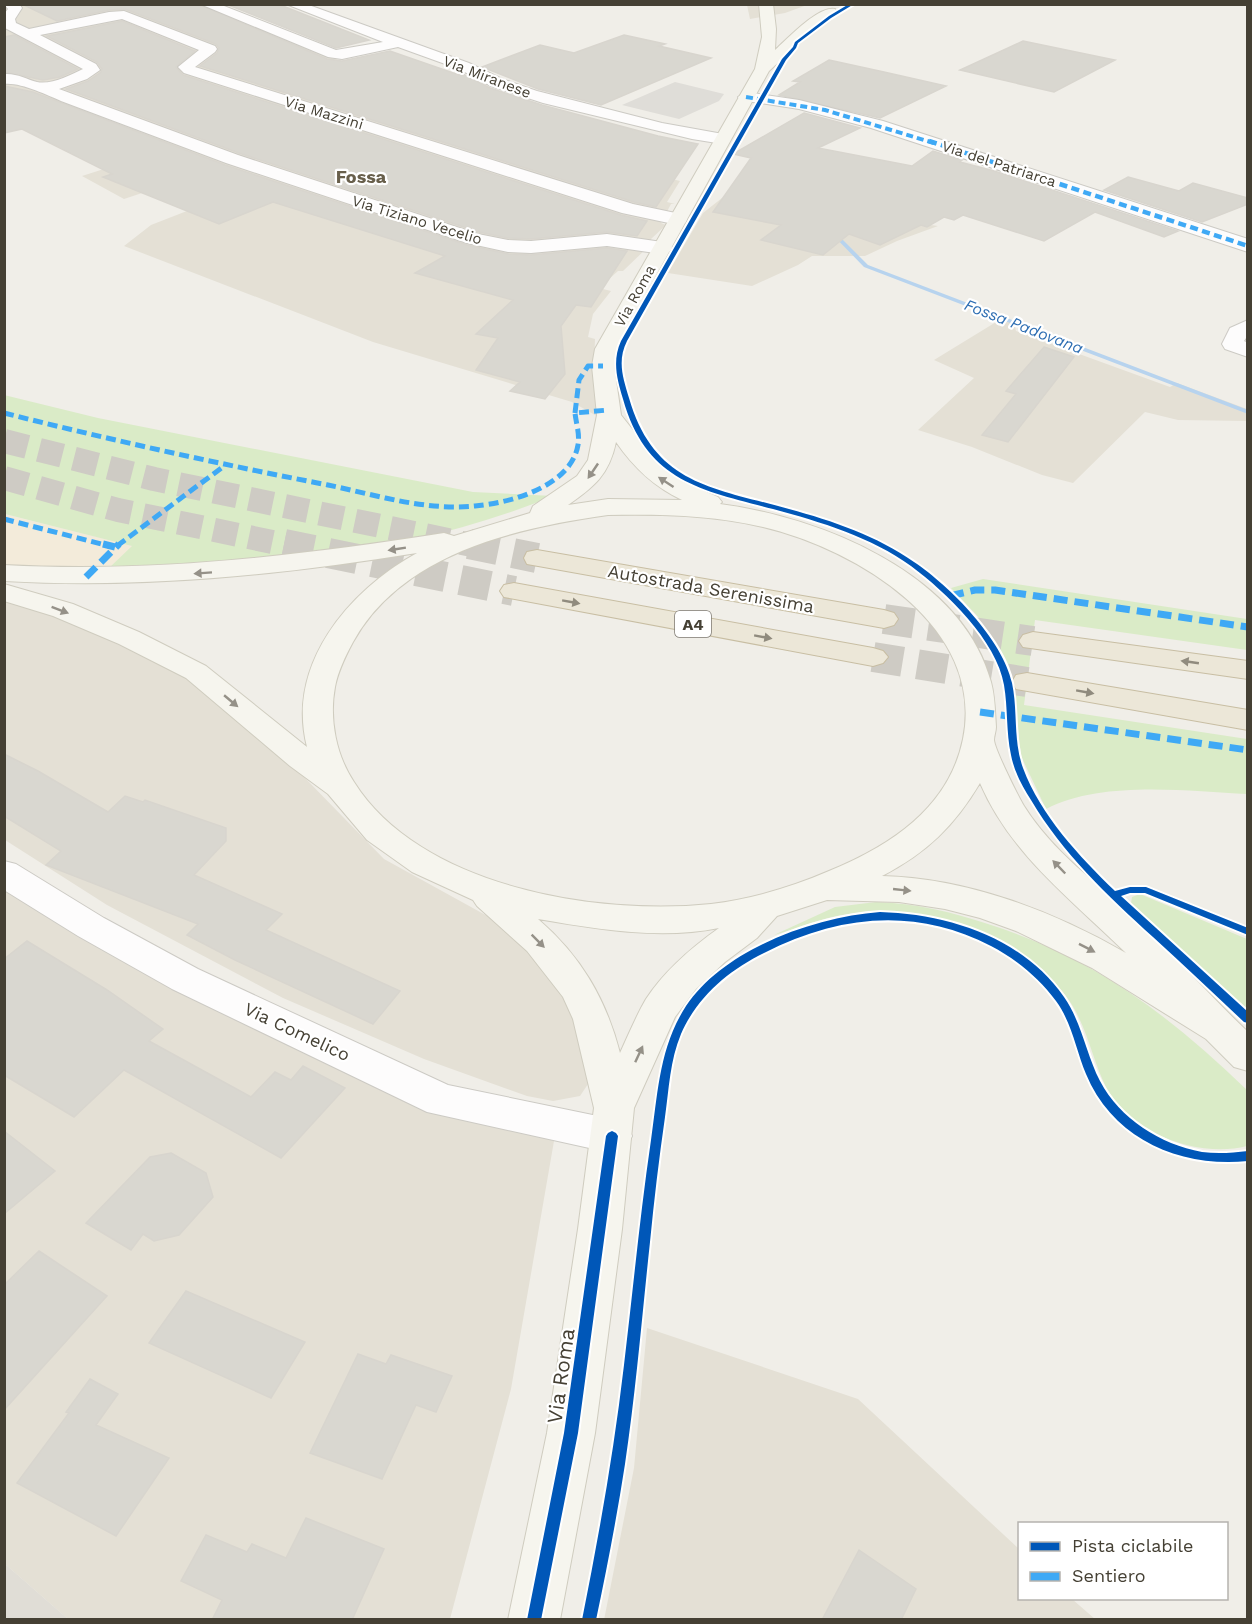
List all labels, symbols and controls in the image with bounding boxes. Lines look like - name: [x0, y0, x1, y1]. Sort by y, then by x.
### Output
- street label: Via Miranese: [441, 52, 533, 102]
- street label: Via Mazzini: [282, 92, 366, 134]
- street label: Via del Patriarca: [940, 137, 1059, 191]
- district label: Fossa: [336, 166, 387, 187]
- street label: Via Tiziano Vecelio: [350, 192, 484, 248]
- street label: Via Roma: [611, 261, 660, 330]
- water label: Fossa Padovana: [962, 295, 1086, 358]
- one-way arrow: [587, 462, 599, 478]
- one-way arrow: [657, 476, 674, 487]
- one-way arrow: [387, 544, 406, 553]
- street label: Autostrada Serenissima: [606, 560, 816, 617]
- one-way arrow: [194, 568, 213, 578]
- one-way arrow: [562, 598, 581, 607]
- one-way arrow: [51, 605, 69, 615]
- road number: A4: [675, 611, 711, 637]
- one-way arrow: [754, 633, 773, 642]
- one-way arrow: [1180, 658, 1199, 667]
- one-way arrow: [1076, 688, 1095, 697]
- one-way arrow: [223, 694, 238, 707]
- one-way arrow: [1052, 861, 1066, 875]
- one-way arrow: [893, 885, 912, 895]
- one-way arrow: [530, 933, 544, 947]
- one-way arrow: [1078, 943, 1095, 953]
- street label: Via Comelico: [241, 998, 353, 1065]
- one-way arrow: [634, 1046, 643, 1063]
- street label: Via Roma: [541, 1327, 580, 1425]
- legend: [1018, 1522, 1228, 1600]
- text: Pista ciclabile: [1072, 1535, 1193, 1556]
- text: Sentiero: [1072, 1565, 1146, 1586]

